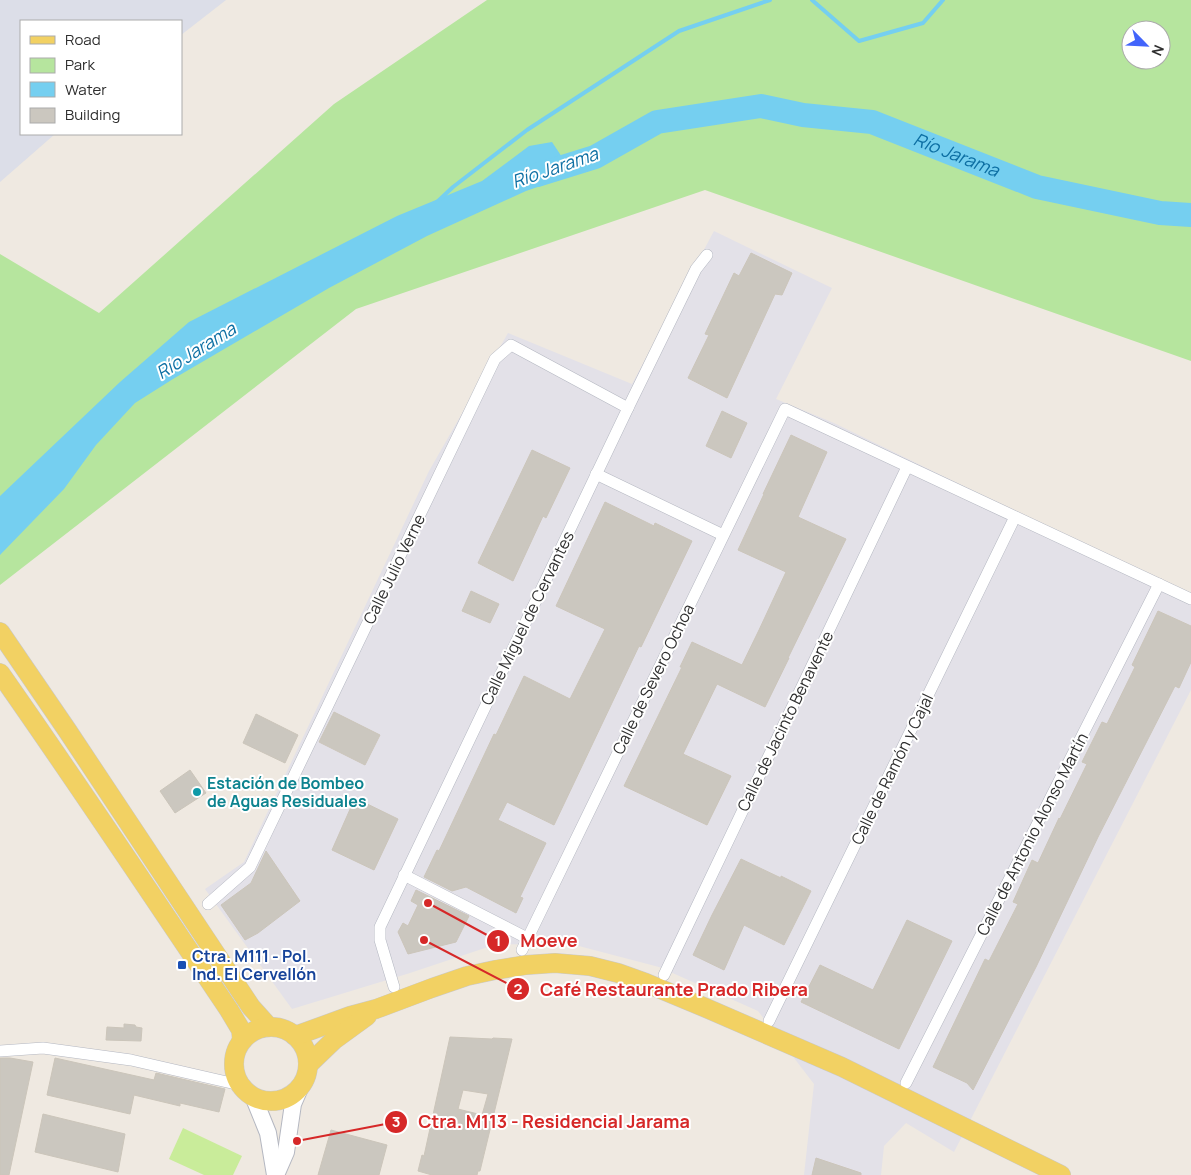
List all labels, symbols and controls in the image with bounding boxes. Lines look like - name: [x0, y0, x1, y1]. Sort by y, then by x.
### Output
- legend: [20, 20, 182, 135]
- north arrow: [1121, 20, 1171, 70]
- text: Road: [65, 29, 101, 50]
- text: N: [1148, 42, 1169, 59]
- text: Park: [65, 54, 95, 75]
- text: Water: [65, 79, 107, 100]
- text: Building: [65, 104, 120, 125]
- water label: Río Jarama: [911, 127, 1004, 182]
- water label: Río Jarama: [508, 141, 602, 193]
- water label: Río Jarama: [151, 316, 241, 384]
- street label: Calle Julio Verne: [358, 510, 430, 628]
- street label: Calle Miguel de Cervantes: [475, 527, 579, 709]
- street label: Calle de Severo Ochoa: [607, 600, 699, 758]
- street label: Calle de Jacinto Benavente: [732, 627, 838, 815]
- street label: Calle de Ramón y Cajal: [846, 690, 938, 848]
- street label: Calle de Antonio Alonso Martín: [971, 729, 1093, 939]
- place label: Estación de Bombeo de Aguas Residuales: [207, 772, 367, 812]
- marker: Estación de Bombeo de Aguas Residuales: [191, 786, 203, 798]
- callout: Moeve: [486, 925, 588, 958]
- text: Moeve: [520, 928, 578, 952]
- text: 1: [495, 930, 501, 951]
- place label: Ctra. M111 - Pol. Ind. El Cervellón: [192, 945, 316, 985]
- marker: Ctra. M111 - Pol. Ind. El Cervellón: [176, 959, 188, 971]
- callout: Café Restaurante Prado Ribera: [505, 973, 818, 1006]
- text: Café Restaurante Prado Ribera: [540, 977, 808, 1001]
- text: 2: [514, 978, 523, 999]
- callout: Ctra. M113 - Residencial Jarama: [384, 1105, 700, 1138]
- text: Ctra. M113 - Residencial Jarama: [418, 1109, 690, 1133]
- text: 3: [392, 1111, 400, 1132]

